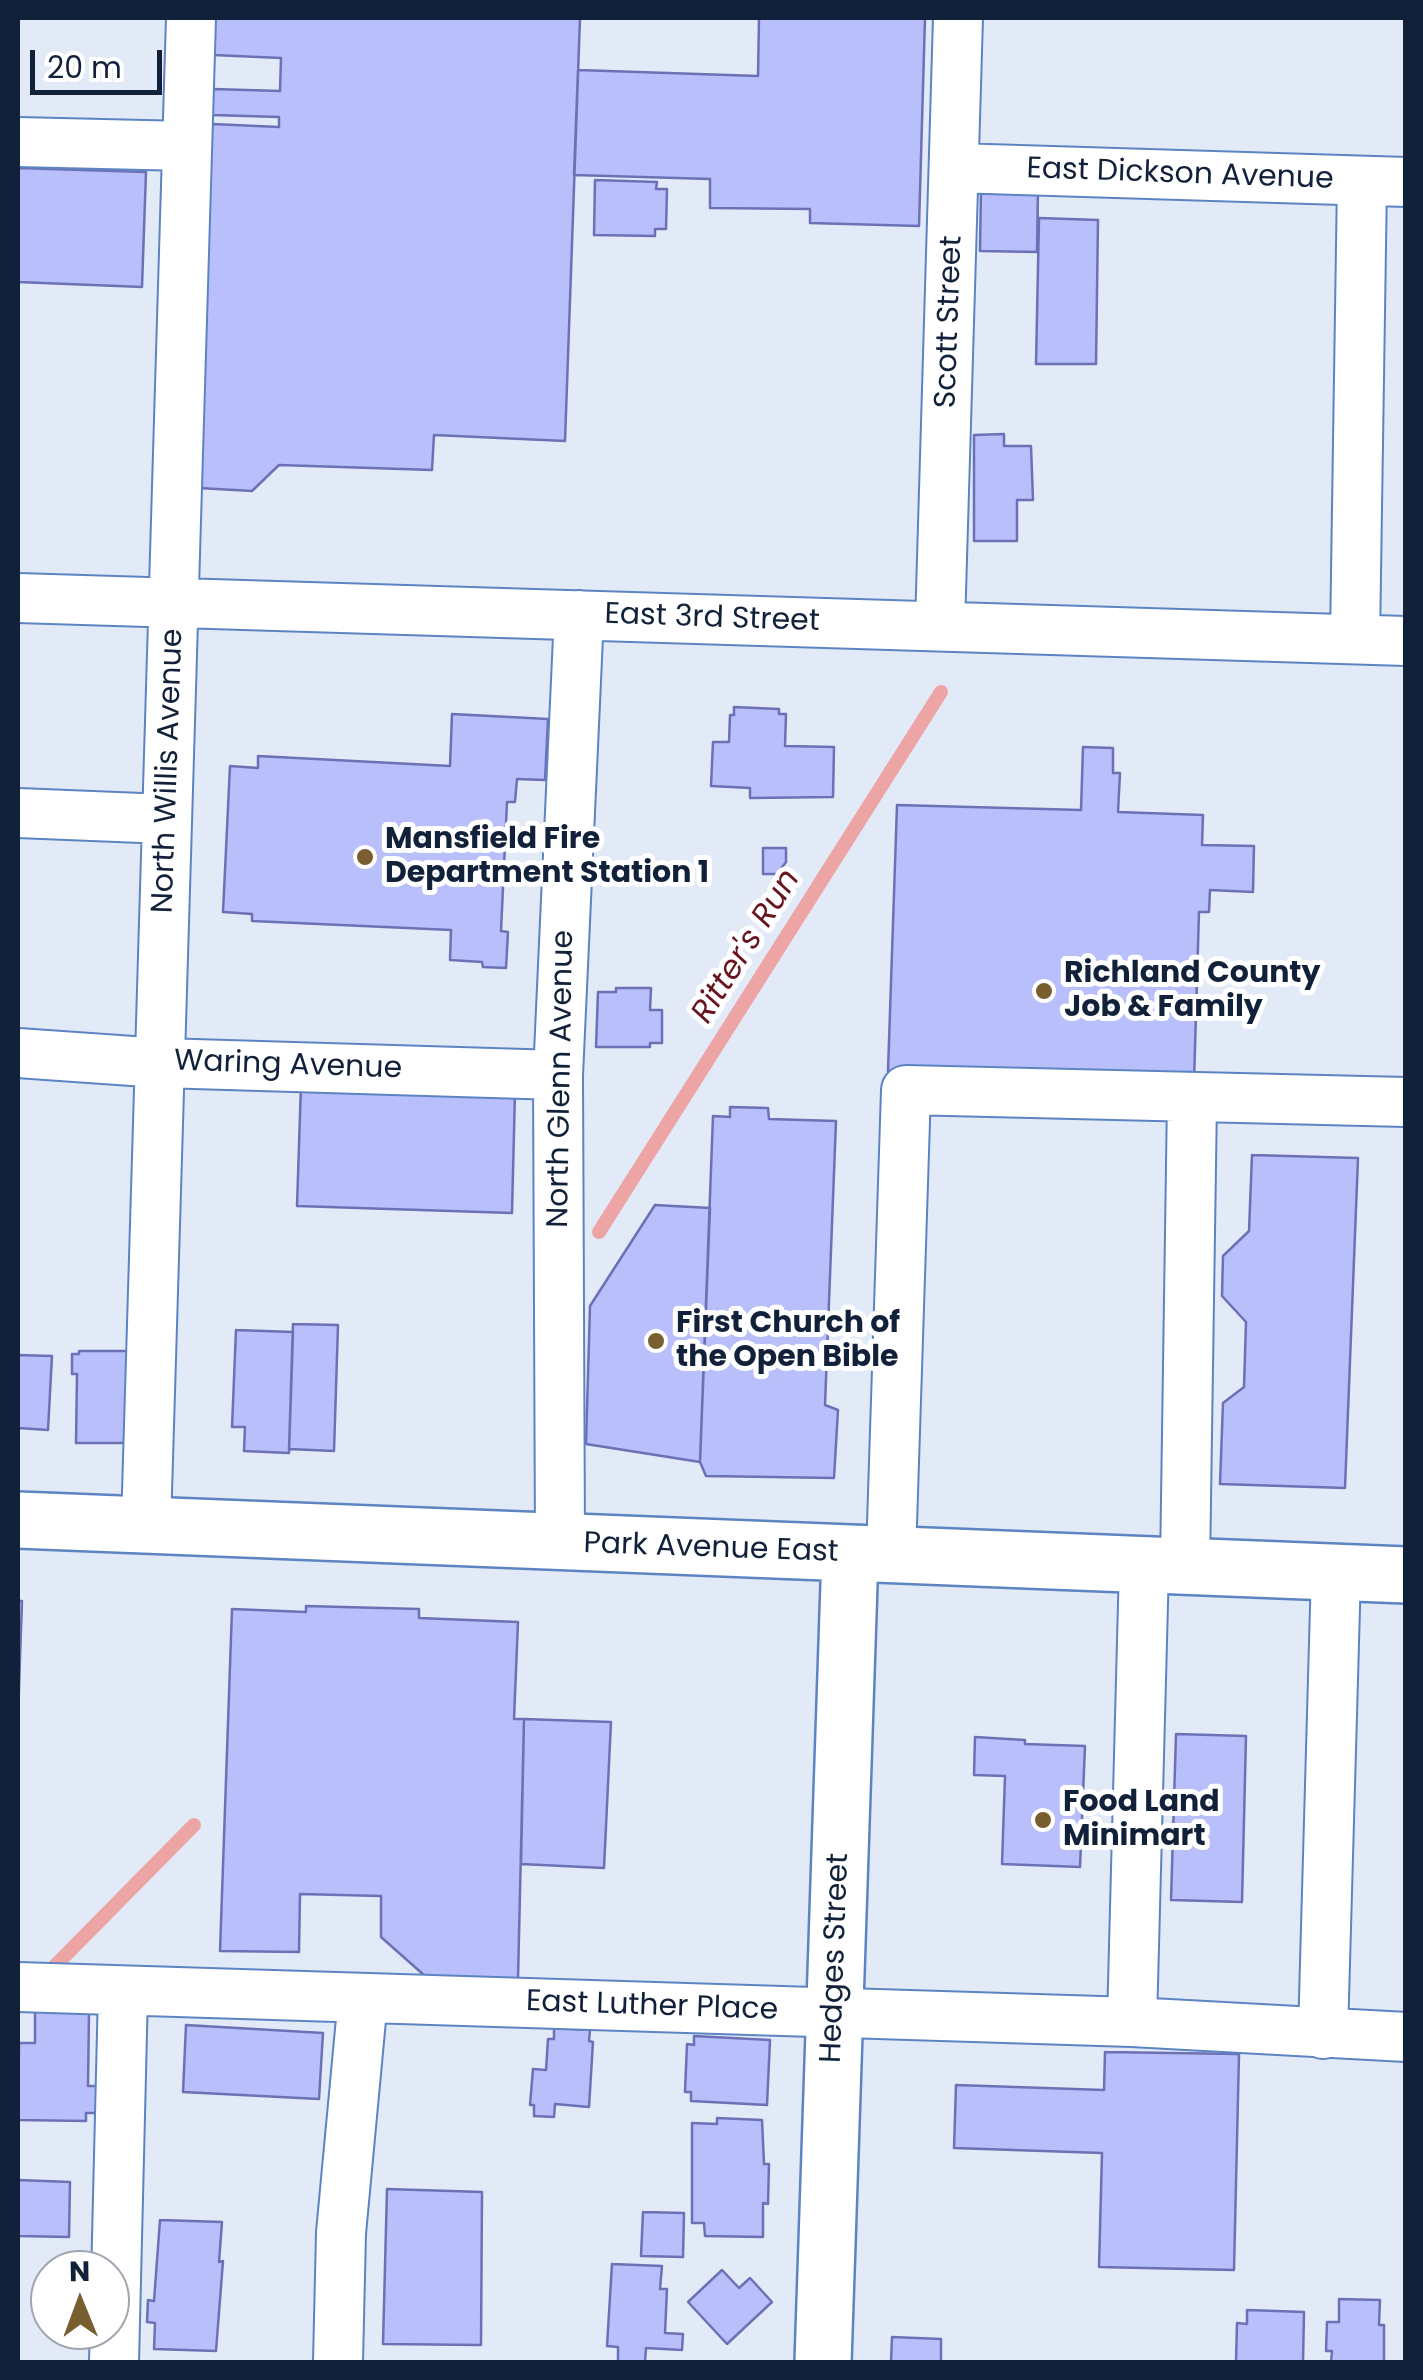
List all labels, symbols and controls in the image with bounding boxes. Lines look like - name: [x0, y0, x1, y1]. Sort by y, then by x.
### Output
- scale bar: [35, 30, 168, 92]
- text: 20 m: [47, 46, 122, 89]
- street label: East Dickson Avenue: [1026, 152, 1334, 198]
- street label: Scott Street: [929, 235, 971, 409]
- street label: East 3rd Street: [604, 597, 820, 641]
- street label: North Willis Avenue: [146, 628, 192, 914]
- place label: Mansfield Fire Department Station 1: [385, 822, 709, 892]
- marker: Mansfield Fire Department Station 1: [354, 846, 376, 868]
- water label: Ritter's Run: [685, 863, 809, 1031]
- street label: North Glenn Avenue: [541, 930, 583, 1228]
- place label: Richland County Job & Family: [1064, 956, 1320, 1026]
- marker: Richland County Job & Family: [1033, 980, 1055, 1002]
- street label: Waring Avenue: [173, 1044, 403, 1088]
- place label: First Church of the Open Bible: [676, 1306, 900, 1376]
- marker: First Church of the Open Bible: [645, 1330, 667, 1352]
- street label: Park Avenue East: [583, 1527, 839, 1571]
- place label: Food Land Minimart: [1063, 1785, 1220, 1856]
- marker: Food Land Minimart: [1032, 1809, 1054, 1831]
- street label: Hedges Street: [814, 1852, 858, 2064]
- street label: East Luther Place: [525, 1985, 779, 2029]
- north arrow: [30, 2250, 130, 2350]
- text: N: [69, 2252, 90, 2291]

